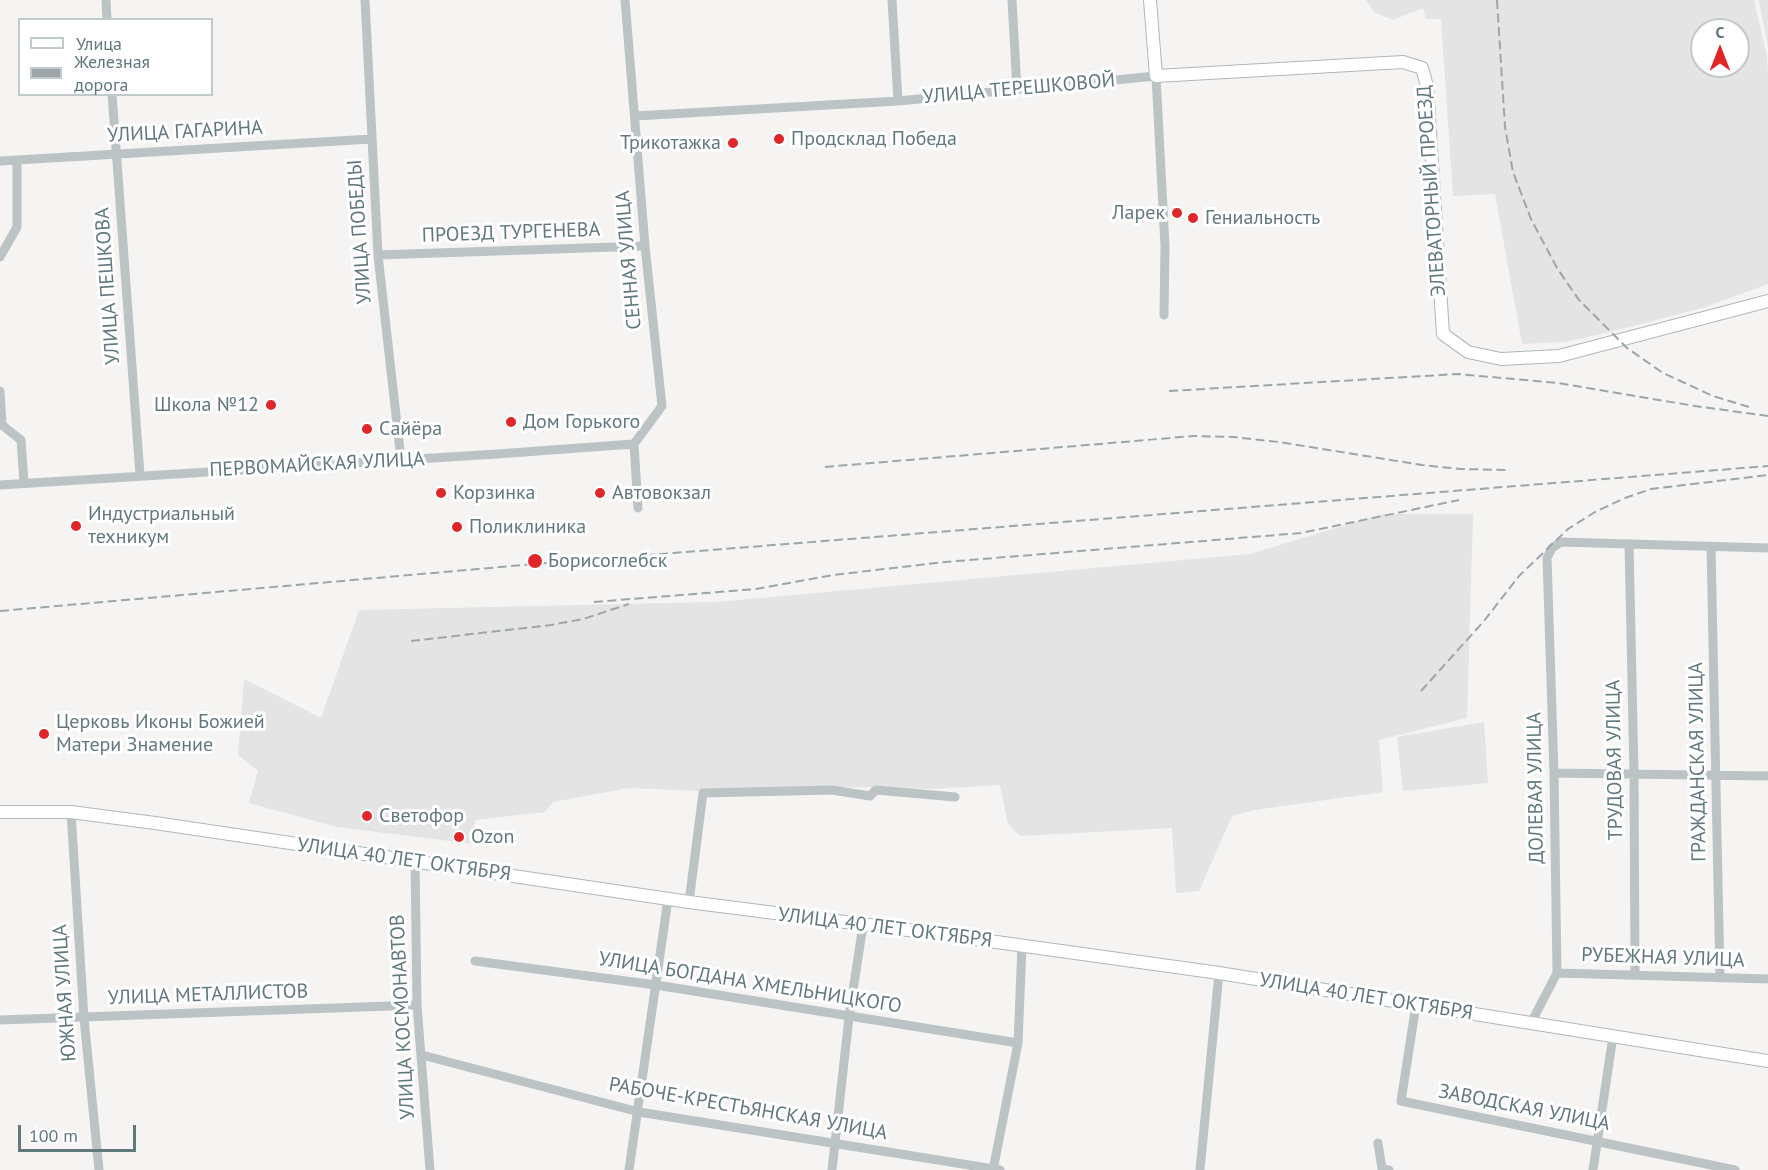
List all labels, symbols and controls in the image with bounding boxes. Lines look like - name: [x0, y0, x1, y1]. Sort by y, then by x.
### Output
- legend: [18, 18, 213, 96]
- north arrow: [1690, 18, 1750, 78]
- text: С: [1716, 22, 1724, 42]
- text: Улица: [76, 32, 122, 55]
- text: Железная дорога: [74, 50, 150, 96]
- street label: УЛИЦА ТЕРЕШКОВОЙ: [922, 69, 1116, 109]
- street label: ЭЛЕВАТОРНЫЙ ПРОЕЗД: [1413, 84, 1451, 298]
- street label: УЛИЦА ГАГАРИНА: [107, 116, 263, 148]
- place label: Продсклад Победа: [791, 127, 957, 151]
- place label: Трикотажка: [620, 131, 721, 155]
- marker: Продсклад Победа: [772, 132, 786, 146]
- marker: Трикотажка: [726, 136, 740, 150]
- street label: УЛИЦА ПОБЕДЫ: [343, 159, 377, 305]
- street label: СЕННАЯ УЛИЦА: [611, 189, 647, 331]
- place label: Ларек: [1112, 201, 1165, 225]
- marker: Ларек: [1170, 206, 1184, 220]
- place label: Гениальность: [1205, 206, 1320, 230]
- street label: УЛИЦА ПЕШКОВА: [91, 207, 125, 365]
- marker: Гениальность: [1186, 211, 1200, 225]
- street label: ПРОЕЗД ТУРГЕНЕВА: [421, 218, 601, 248]
- place label: Школа №12: [154, 393, 259, 417]
- marker: Школа №12: [264, 398, 278, 412]
- place label: Дом Горького: [523, 410, 640, 434]
- marker: Дом Горького: [504, 415, 518, 429]
- place label: Сайёра: [379, 417, 442, 441]
- marker: Сайёра: [360, 422, 374, 436]
- street label: ПЕРВОМАЙСКАЯ УЛИЦА: [209, 447, 425, 483]
- place label: Корзинка: [453, 481, 535, 505]
- place label: Автовокзал: [612, 481, 711, 505]
- marker: Корзинка: [434, 486, 448, 500]
- marker: Автовокзал: [593, 486, 607, 500]
- place label: Индустриальный техникум: [88, 502, 235, 549]
- place label: Поликлиника: [469, 515, 586, 539]
- marker: Индустриальный техникум: [69, 519, 83, 533]
- marker: Поликлиника: [450, 520, 464, 534]
- place label: Борисоглебск: [548, 549, 667, 573]
- marker: Борисоглебск: [526, 552, 544, 570]
- street label: ГРАЖДАНСКАЯ УЛИЦА: [1684, 662, 1712, 862]
- street label: ТРУДОВАЯ УЛИЦА: [1602, 679, 1628, 841]
- place label: Церковь Иконы Божией Матери Знамение: [56, 710, 265, 757]
- street label: ДОЛЕВАЯ УЛИЦА: [1523, 712, 1549, 864]
- marker: Церковь Иконы Божией Матери Знамение: [37, 727, 51, 741]
- place label: Светофор: [379, 804, 464, 828]
- marker: Светофор: [360, 809, 374, 823]
- place label: Ozon: [471, 825, 514, 849]
- marker: Ozon: [452, 830, 466, 844]
- street label: УЛИЦА 40 ЛЕТ ОКТЯБРЯ: [295, 833, 513, 887]
- street label: УЛИЦА 40 ЛЕТ ОКТЯБРЯ: [776, 903, 994, 953]
- street label: УЛИЦА КОСМОНАВТОВ: [386, 914, 420, 1120]
- street label: ЮЖНАЯ УЛИЦА: [48, 924, 82, 1062]
- street label: РУБЕЖНАЯ УЛИЦА: [1581, 943, 1745, 973]
- street label: УЛИЦА БОГДАНА ХМЕЛЬНИЦКОГО: [597, 947, 903, 1019]
- street label: УЛИЦА 40 ЛЕТ ОКТЯБРЯ: [1258, 968, 1474, 1026]
- street label: УЛИЦА МЕТАЛЛИСТОВ: [107, 980, 309, 1010]
- street label: РАБОЧЕ-КРЕСТЬЯНСКАЯ УЛИЦА: [607, 1073, 889, 1145]
- street label: ЗАВОДСКАЯ УЛИЦА: [1436, 1080, 1612, 1136]
- scale bar: [21, 1113, 140, 1151]
- text: 100 m: [29, 1124, 78, 1147]

